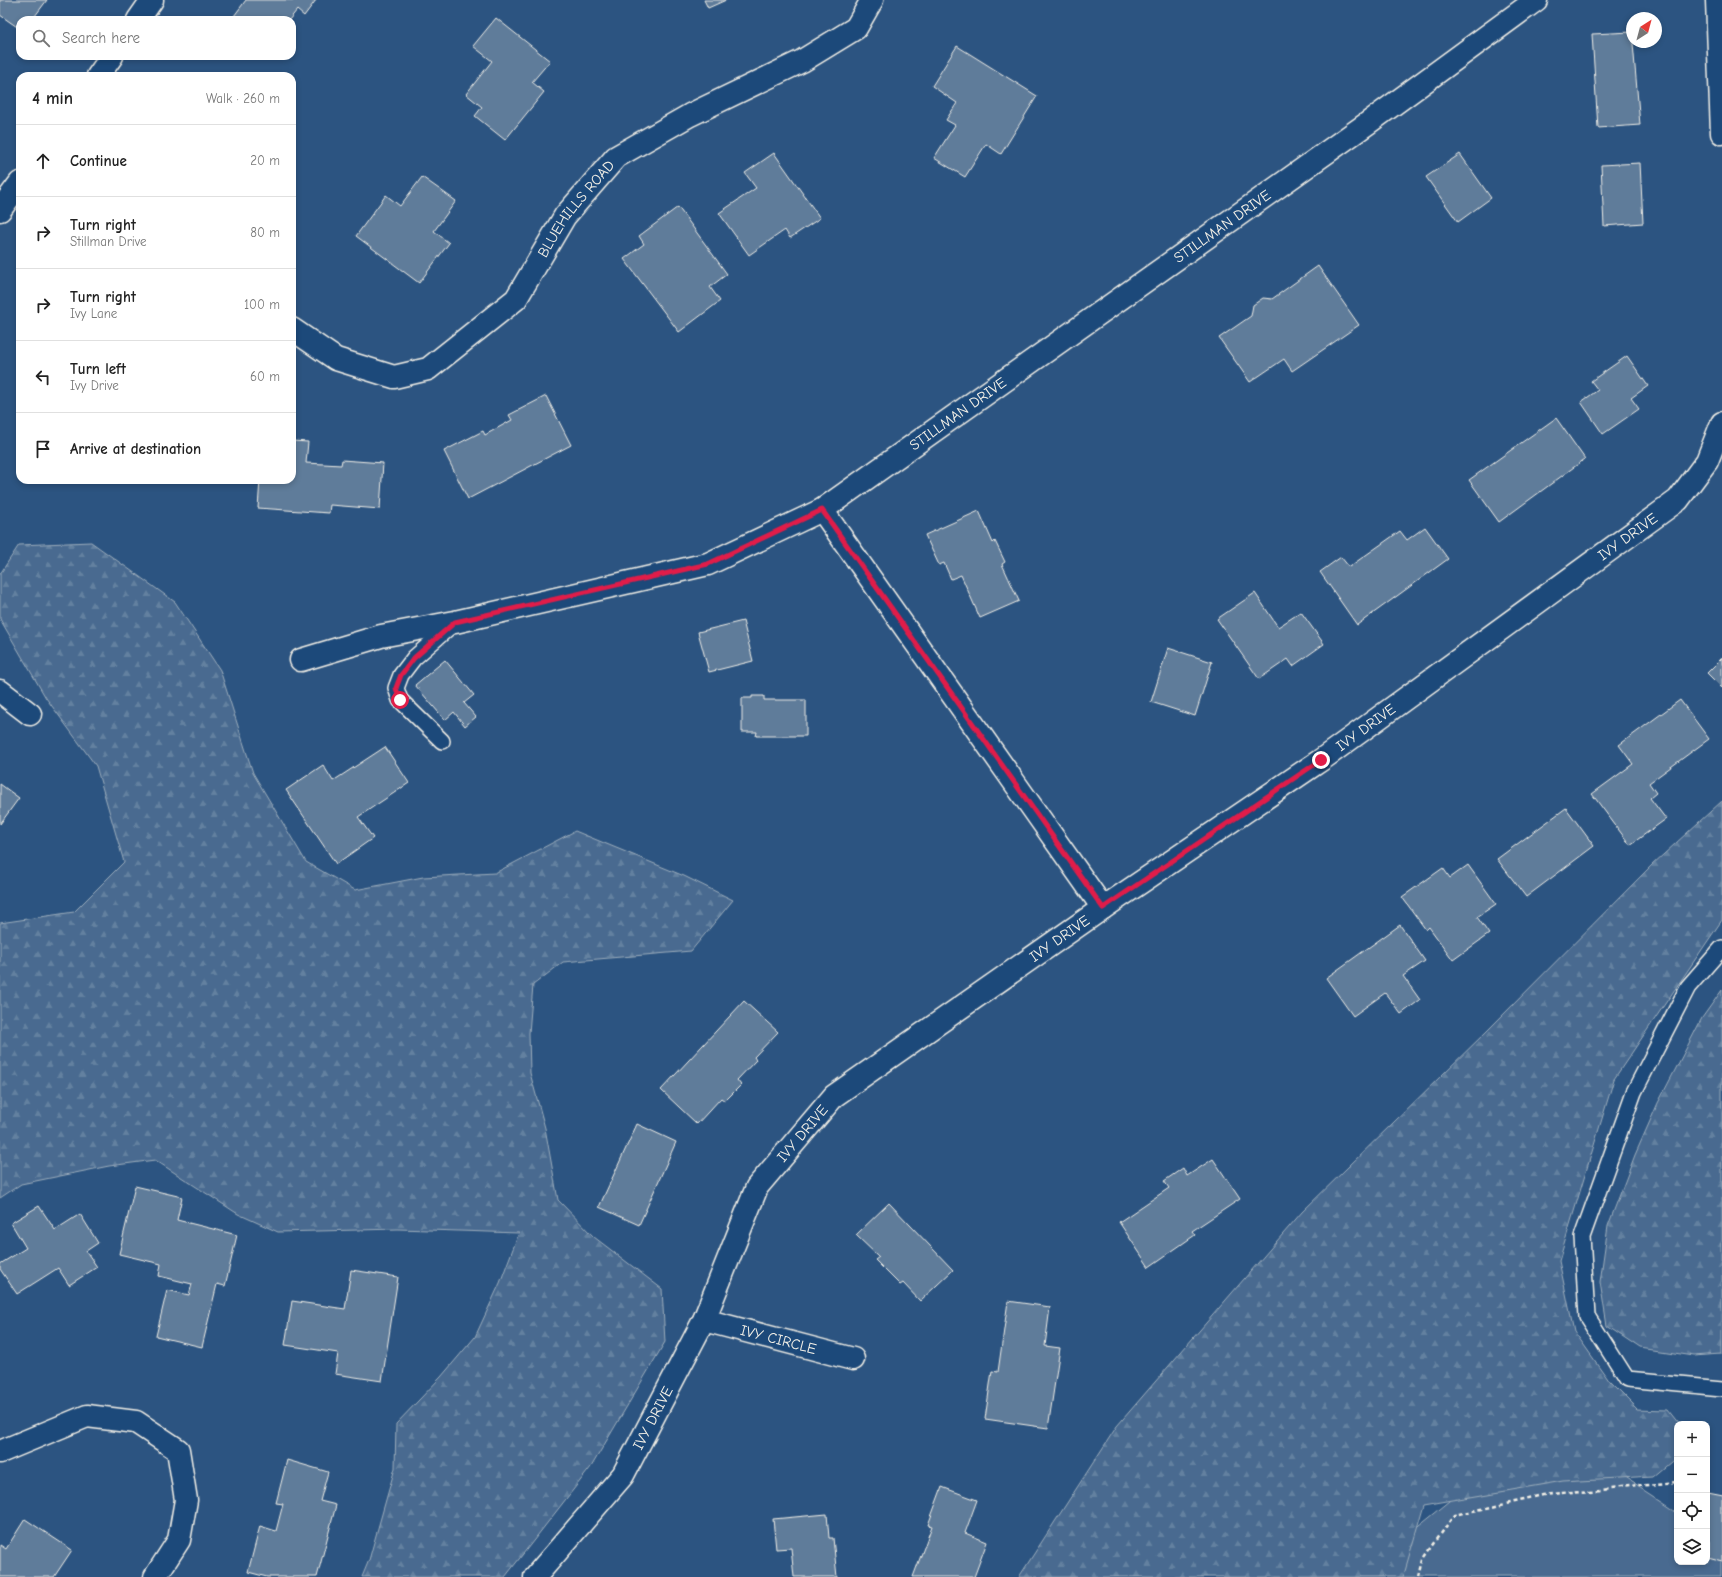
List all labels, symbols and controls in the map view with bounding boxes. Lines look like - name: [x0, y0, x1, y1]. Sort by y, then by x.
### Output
- north arrow: [1626, 12, 1662, 48]
- search box: [16, 16, 296, 60]
- icon: search: [30, 27, 52, 49]
- text: Search here: [62, 29, 140, 47]
- text: 4 min: [32, 89, 73, 108]
- text: Walk · 260 m: [206, 91, 280, 106]
- icon: ahead: [32, 150, 54, 172]
- text: Continue: [70, 152, 127, 170]
- text: 20 m: [250, 153, 280, 168]
- street label: BLUEHILLS ROAD: [534, 156, 618, 261]
- street label: STILLMAN DRIVE: [1170, 186, 1274, 267]
- text: Turn right: [70, 216, 136, 234]
- icon: right: [32, 222, 54, 244]
- text: 80 m: [250, 225, 280, 240]
- text: Stillman Drive: [70, 234, 147, 249]
- text: Turn right: [70, 288, 136, 306]
- icon: right: [32, 294, 54, 316]
- text: 100 m: [244, 297, 280, 312]
- text: Ivy Lane: [70, 306, 117, 321]
- text: Turn left: [70, 360, 126, 378]
- icon: left: [32, 366, 54, 388]
- text: 60 m: [250, 369, 280, 384]
- street label: STILLMAN DRIVE: [906, 373, 1010, 454]
- text: Ivy Drive: [70, 378, 119, 393]
- icon: arrive: [32, 438, 54, 460]
- text: Arrive at destination: [70, 440, 201, 458]
- street label: IVY DRIVE: [1594, 509, 1661, 564]
- route start: [391, 691, 409, 709]
- street label: IVY DRIVE: [1332, 700, 1399, 755]
- route end: [1312, 751, 1330, 769]
- street label: IVY DRIVE: [1026, 911, 1093, 966]
- street label: IVY DRIVE: [773, 1101, 832, 1166]
- street label: IVY CIRCLE: [739, 1321, 818, 1358]
- street label: IVY DRIVE: [629, 1383, 677, 1453]
- map controls: [1674, 1421, 1710, 1565]
- button: +: [1674, 1421, 1710, 1457]
- button: −: [1674, 1457, 1710, 1493]
- button: locate: [1674, 1493, 1710, 1529]
- button: layers: [1674, 1529, 1710, 1565]

